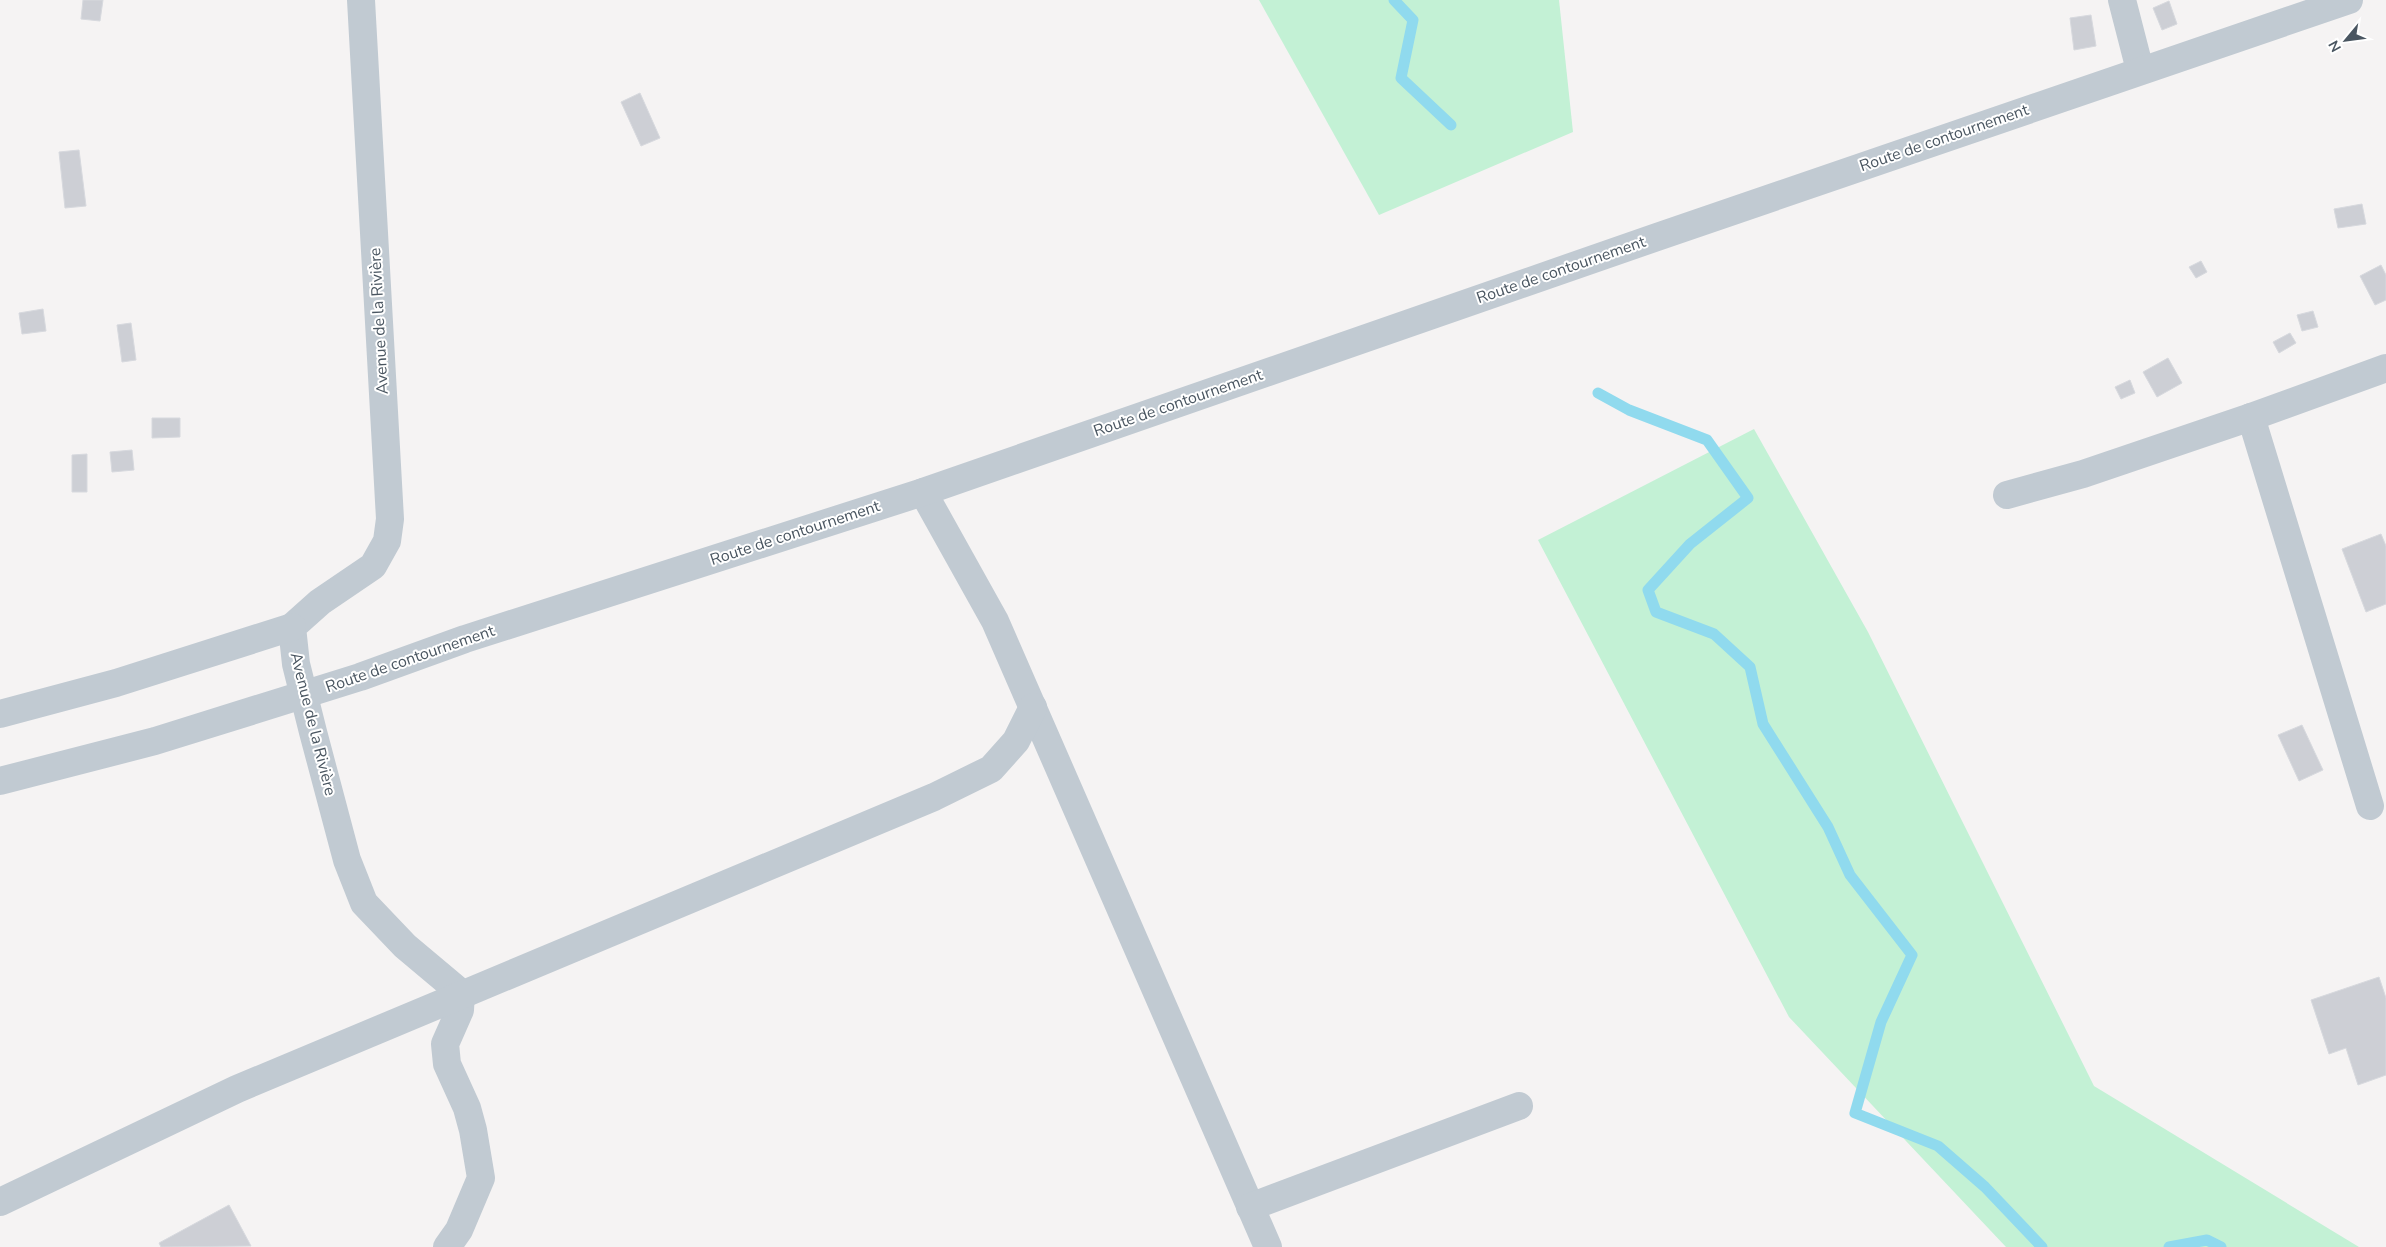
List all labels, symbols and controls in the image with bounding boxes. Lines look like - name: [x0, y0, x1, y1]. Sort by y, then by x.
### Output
- north arrow: [2321, 15, 2371, 65]
- text: N: [2324, 37, 2346, 55]
- street label: Route de contournement: [1857, 99, 2032, 177]
- street label: Route de contournement: [1474, 231, 1649, 309]
- street label: Avenue de la Rivière: [364, 247, 394, 395]
- street label: Route de contournement: [1091, 364, 1266, 442]
- street label: Route de contournement: [707, 495, 883, 571]
- street label: Route de contournement: [323, 620, 498, 698]
- street label: Avenue de la Rivière: [285, 650, 341, 798]

